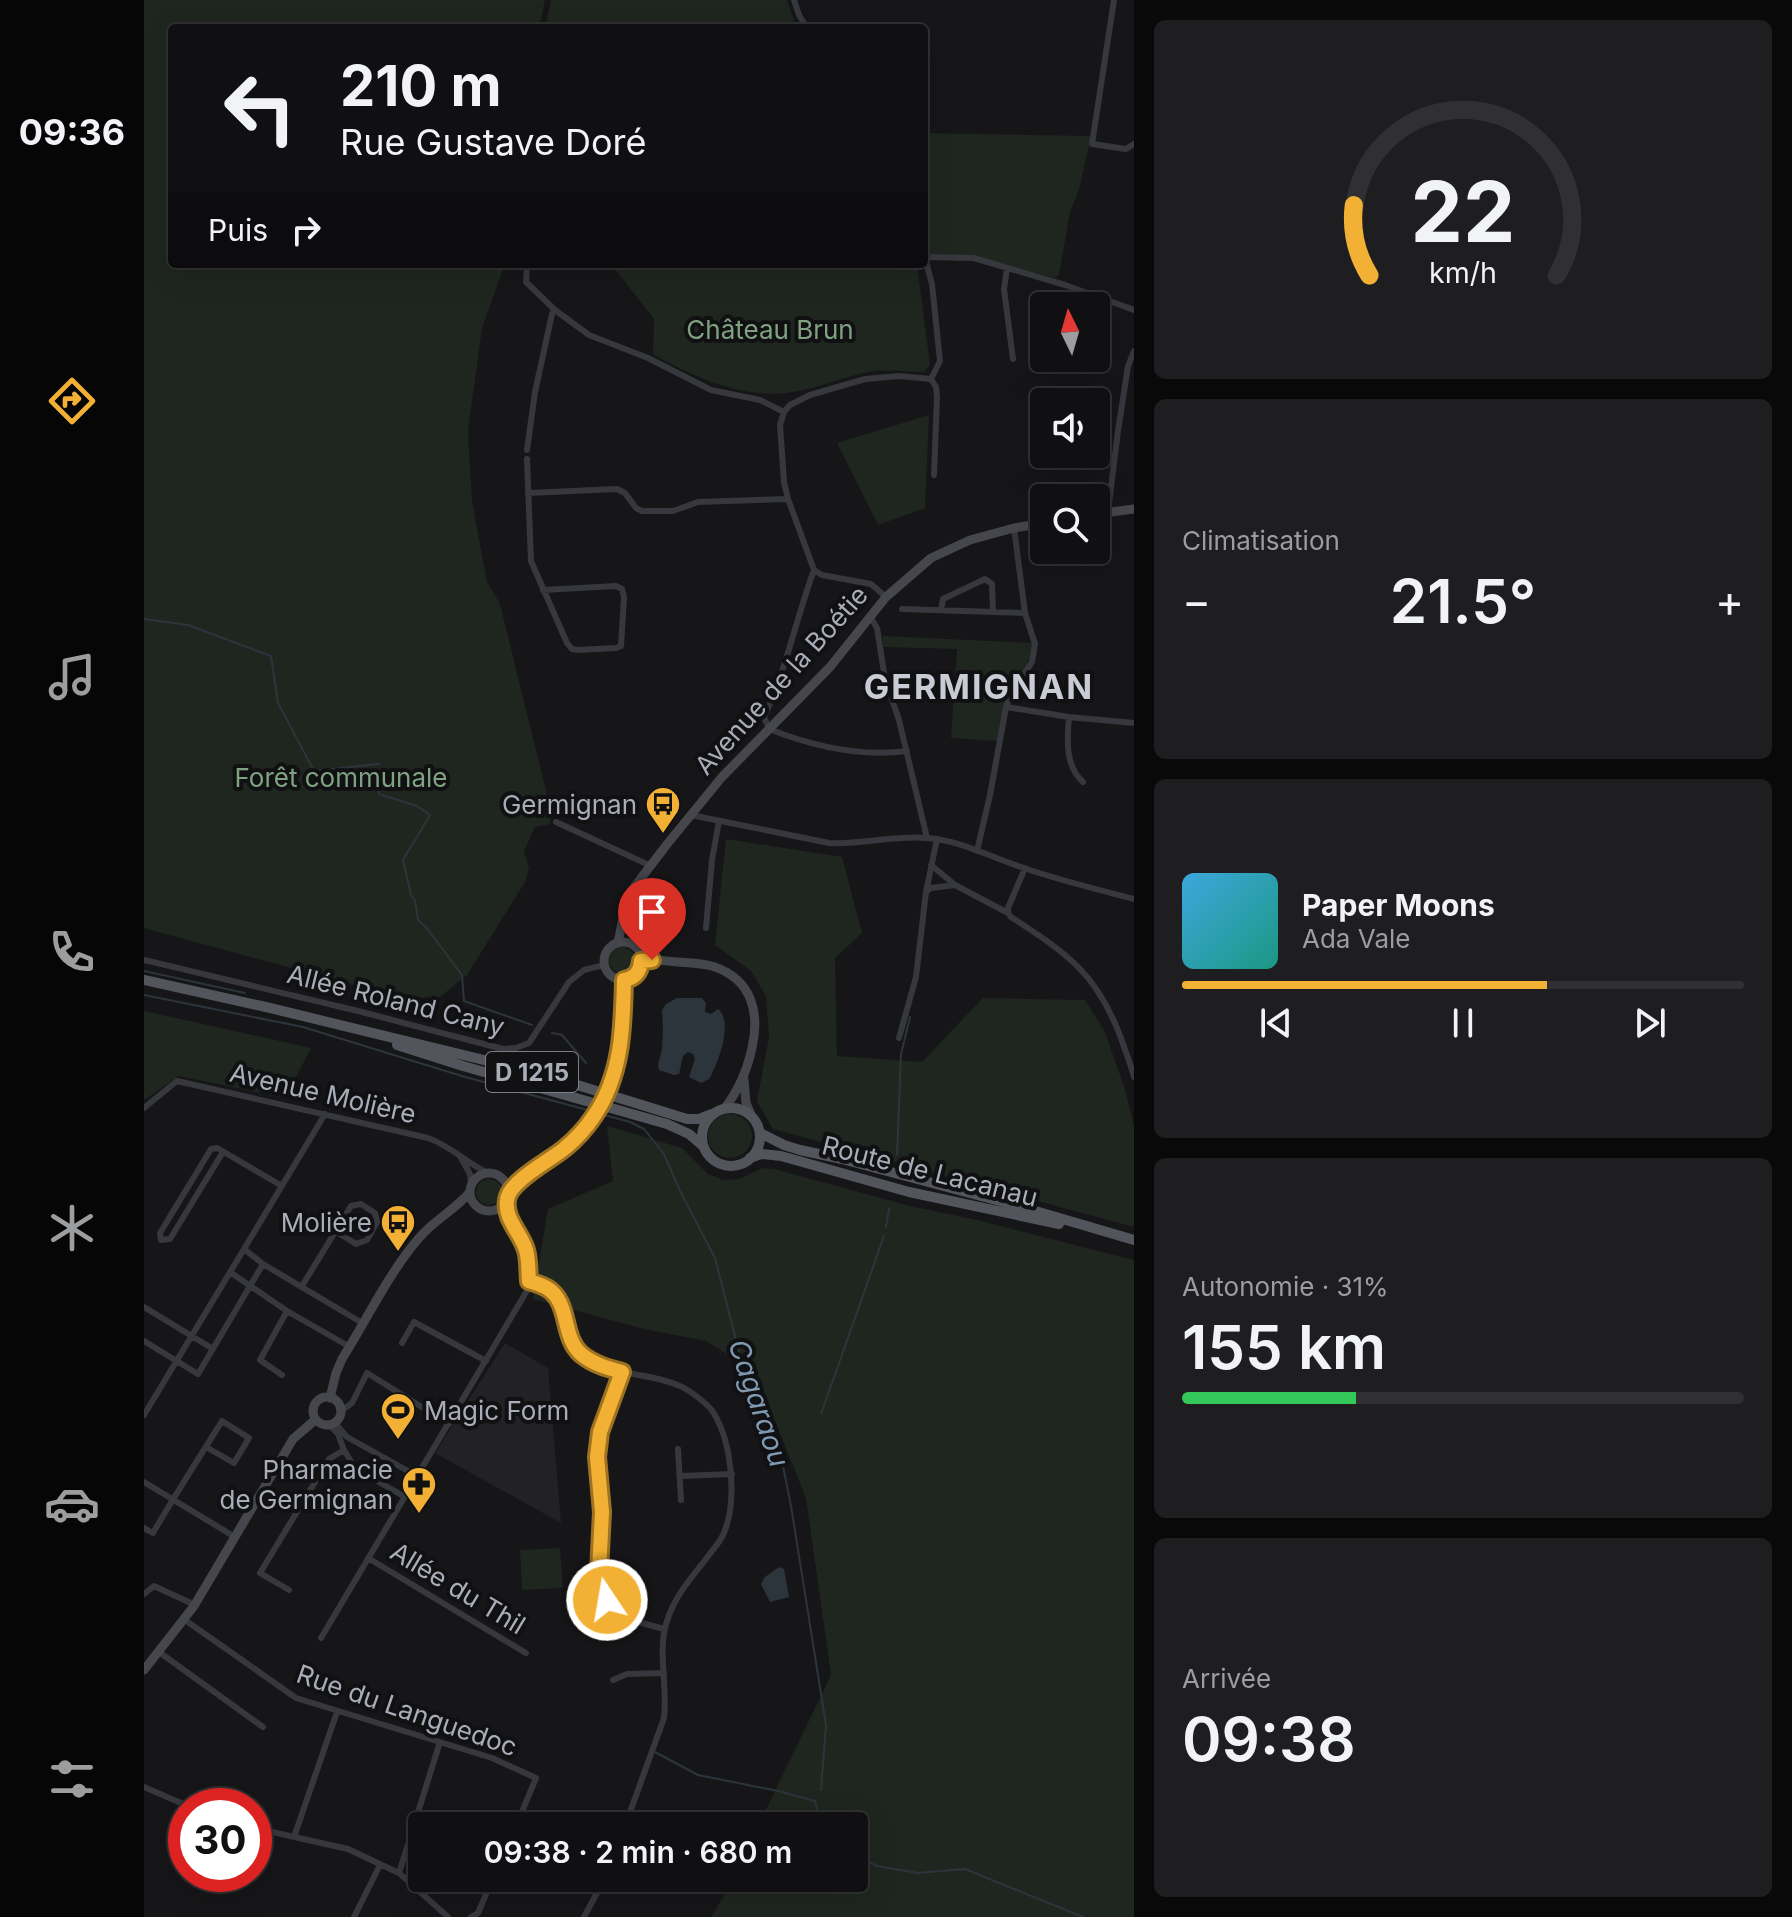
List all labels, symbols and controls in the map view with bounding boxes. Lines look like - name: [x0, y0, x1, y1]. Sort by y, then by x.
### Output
- text: 210 m: [340, 52, 502, 120]
- icon: left: [208, 56, 312, 160]
- text: 09:36: [19, 110, 125, 154]
- text: Rue Gustave Doré: [340, 120, 647, 164]
- text: 22: [1411, 160, 1515, 261]
- icon: right: [284, 208, 328, 252]
- text: Puis: [208, 212, 268, 248]
- text: km/h: [1429, 255, 1497, 290]
- north arrow: [1030, 292, 1110, 372]
- map controls: [1030, 292, 1110, 564]
- park label: Château Brun: [686, 314, 854, 345]
- icon: directions: [44, 373, 100, 429]
- button: sound: [1030, 388, 1110, 468]
- button: search: [1030, 484, 1110, 564]
- text: Climatisation: [1182, 525, 1340, 556]
- text: 21.5°: [1390, 565, 1536, 637]
- text: −: [1182, 574, 1211, 628]
- text: +: [1715, 574, 1744, 628]
- street label: Avenue de la Boétie: [688, 579, 874, 781]
- icon: music: [44, 649, 100, 705]
- district label: GERMIGNAN: [864, 666, 1094, 707]
- park label: Forêt communale: [234, 762, 448, 793]
- bus stop icon: Germignan: [644, 785, 682, 835]
- place label: Germignan: [502, 789, 637, 820]
- pin: [618, 878, 686, 960]
- text: Paper Moons: [1302, 887, 1495, 923]
- icon: arrive: [630, 890, 674, 934]
- text: Ada Vale: [1302, 923, 1410, 954]
- icon: phone: [44, 924, 100, 980]
- street label: Allée Roland Cany: [284, 958, 508, 1042]
- icon: previous: [1254, 1001, 1298, 1045]
- icon: pause: [1441, 1001, 1485, 1045]
- icon: next: [1628, 1001, 1672, 1045]
- road number: D 1215: [486, 1052, 578, 1092]
- street label: Avenue Molière: [227, 1057, 419, 1129]
- street label: Route de Lacanau: [819, 1129, 1041, 1213]
- icon: climate: [44, 1200, 100, 1256]
- bus stop icon: Molière: [379, 1203, 417, 1253]
- place label: Molière: [281, 1207, 372, 1238]
- text: Autonomie · 31%: [1182, 1271, 1389, 1302]
- text: 155 km: [1182, 1311, 1386, 1383]
- water label: Cagaraou: [721, 1335, 797, 1471]
- sports icon: Magic Form: [379, 1391, 417, 1441]
- place label: Magic Form: [424, 1395, 569, 1426]
- place label: Pharmacie de Germignan: [220, 1454, 393, 1515]
- pharmacy icon: Pharmacie de Germignan: [400, 1465, 438, 1515]
- icon: car: [44, 1476, 100, 1532]
- street label: Allée du Thil: [385, 1536, 531, 1640]
- position arrow: [565, 1558, 649, 1642]
- street label: Rue du Languedoc: [293, 1658, 521, 1762]
- text: Arrivée: [1182, 1663, 1271, 1694]
- text: 09:38: [1182, 1703, 1356, 1775]
- icon: filters: [44, 1751, 100, 1807]
- speed limit sign: 30: [168, 1788, 272, 1892]
- text: 09:38 · 2 min · 680 m: [484, 1834, 792, 1870]

